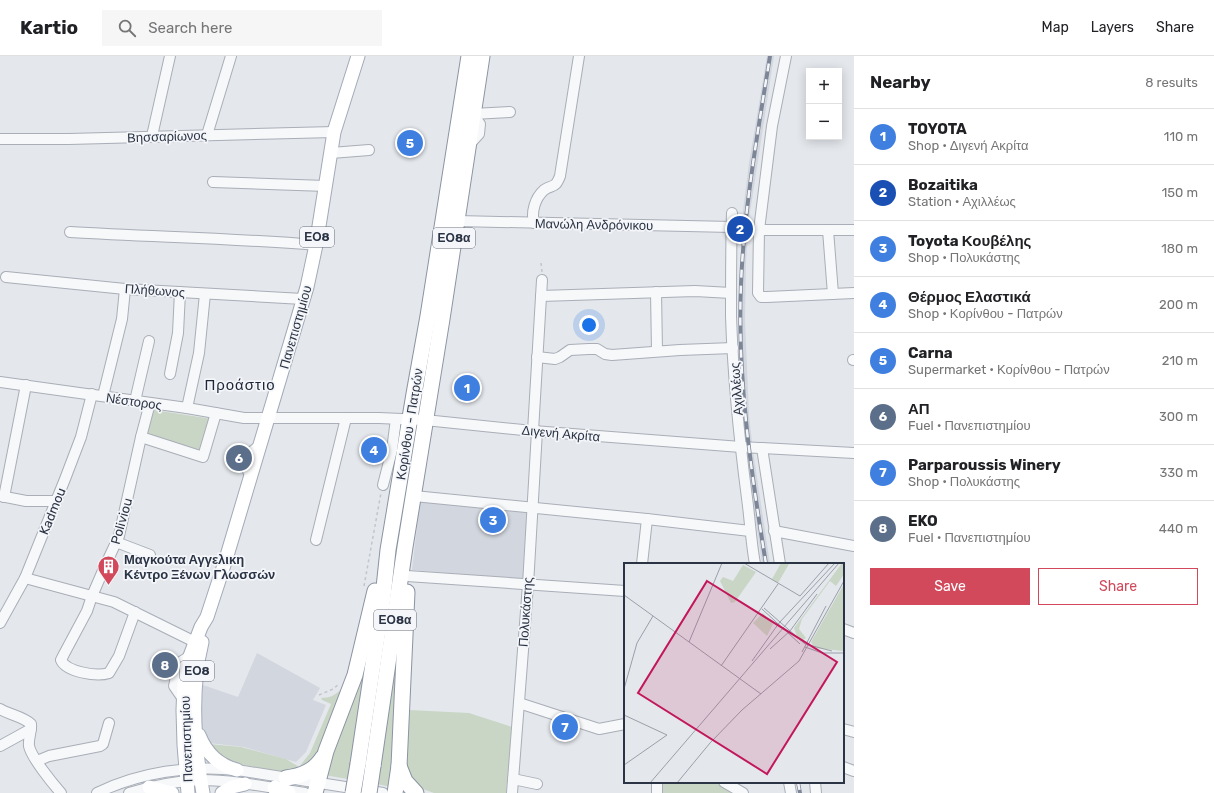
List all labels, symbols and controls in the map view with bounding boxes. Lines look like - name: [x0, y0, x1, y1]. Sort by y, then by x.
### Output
- search box: [102, 10, 382, 46]
- text: Kartio: [20, 16, 78, 39]
- icon: search: [116, 17, 138, 39]
- text: Search here: [148, 19, 232, 37]
- text: Map: [1042, 19, 1069, 36]
- text: Layers: [1091, 19, 1134, 36]
- text: Share: [1156, 19, 1194, 36]
- map controls: [806, 68, 842, 140]
- button: +: [806, 68, 842, 104]
- text: Nearby: [870, 72, 931, 92]
- text: 8 results: [1145, 75, 1198, 90]
- button: −: [806, 104, 842, 140]
- text: TOYOTA: [908, 120, 967, 138]
- street label: Βησσαρίωνος: [127, 128, 207, 145]
- pin: 5: [397, 128, 423, 158]
- text: 1: [880, 129, 886, 144]
- text: 110 m: [1164, 129, 1198, 144]
- text: Shop · Διγενή Ακρίτα: [908, 138, 1029, 153]
- text: Bozaitika: [908, 176, 978, 194]
- text: 2: [879, 185, 887, 200]
- text: 150 m: [1162, 185, 1198, 200]
- text: Station · Αχιλλέως: [908, 194, 1016, 209]
- pin: 2: [727, 214, 753, 244]
- street label: Μανώλη Ανδρόνικου: [535, 216, 653, 233]
- road number: ΕΟ8: [300, 227, 334, 247]
- road number: ΕΟ8α: [433, 228, 475, 248]
- text: Toyota Κουβέλης: [908, 232, 1031, 250]
- text: 3: [879, 241, 887, 256]
- text: 180 m: [1161, 241, 1198, 256]
- text: Shop · Πολυκάστης: [908, 250, 1020, 265]
- street label: Πλήθωνος: [124, 281, 186, 300]
- street label: Πανεπιστημίου: [276, 284, 315, 371]
- text: Θέρμος Ελαστικά: [908, 288, 1031, 306]
- text: 4: [879, 297, 887, 312]
- text: 200 m: [1159, 297, 1198, 312]
- text: Shop · Κορίνθου - Πατρών: [908, 306, 1063, 321]
- your location: [579, 315, 599, 335]
- text: Carna: [908, 344, 953, 362]
- text: 5: [879, 353, 887, 368]
- text: 210 m: [1162, 353, 1198, 368]
- street label: Αχιλλέως: [727, 362, 746, 416]
- text: Supermarket · Κορίνθου - Πατρών: [908, 362, 1110, 377]
- street label: Κορίνθου - Πατρών: [393, 367, 426, 481]
- pin: 1: [454, 373, 480, 403]
- district label: Προάστιο: [204, 376, 276, 394]
- street label: Νέστορος: [105, 390, 163, 413]
- text: ΑΠ: [908, 400, 930, 418]
- text: 6: [879, 409, 887, 424]
- text: 300 m: [1159, 409, 1198, 424]
- text: Fuel · Πανεπιστημίου: [908, 418, 1031, 433]
- street label: Διγενή Ακρίτα: [521, 423, 601, 444]
- pin: 4: [361, 435, 387, 465]
- pin: 6: [226, 443, 252, 473]
- text: Parparoussis Winery: [908, 456, 1061, 474]
- text: 7: [879, 465, 887, 480]
- text: 330 m: [1159, 465, 1198, 480]
- text: Shop · Πολυκάστης: [908, 474, 1020, 489]
- street label: Kadmou: [36, 485, 69, 537]
- street label: Poliviou: [108, 496, 135, 546]
- pin: 3: [480, 505, 506, 535]
- text: EKO: [908, 512, 938, 530]
- text: 8: [879, 521, 887, 536]
- text: 440 m: [1159, 521, 1198, 536]
- text: Fuel · Πανεπιστημίου: [908, 530, 1031, 545]
- place label: Μαγκούτα Αγγελικη Κέντρο Ξένων Γλωσσών: [124, 552, 275, 582]
- building icon: Μαγκούτα Αγγελικη Κέντρο Ξένων Γλωσσών: [95, 553, 121, 586]
- inset map: [624, 563, 844, 783]
- button: Save: [870, 568, 1030, 605]
- button: Share: [1038, 568, 1198, 605]
- street label: Πολυκάστης: [516, 577, 535, 648]
- road number: ΕΟ8α: [374, 610, 416, 630]
- pin: 8: [152, 650, 178, 680]
- road number: ΕΟ8: [180, 661, 214, 681]
- street label: Πανεπιστημίου: [178, 696, 195, 782]
- pin: 7: [552, 712, 578, 742]

